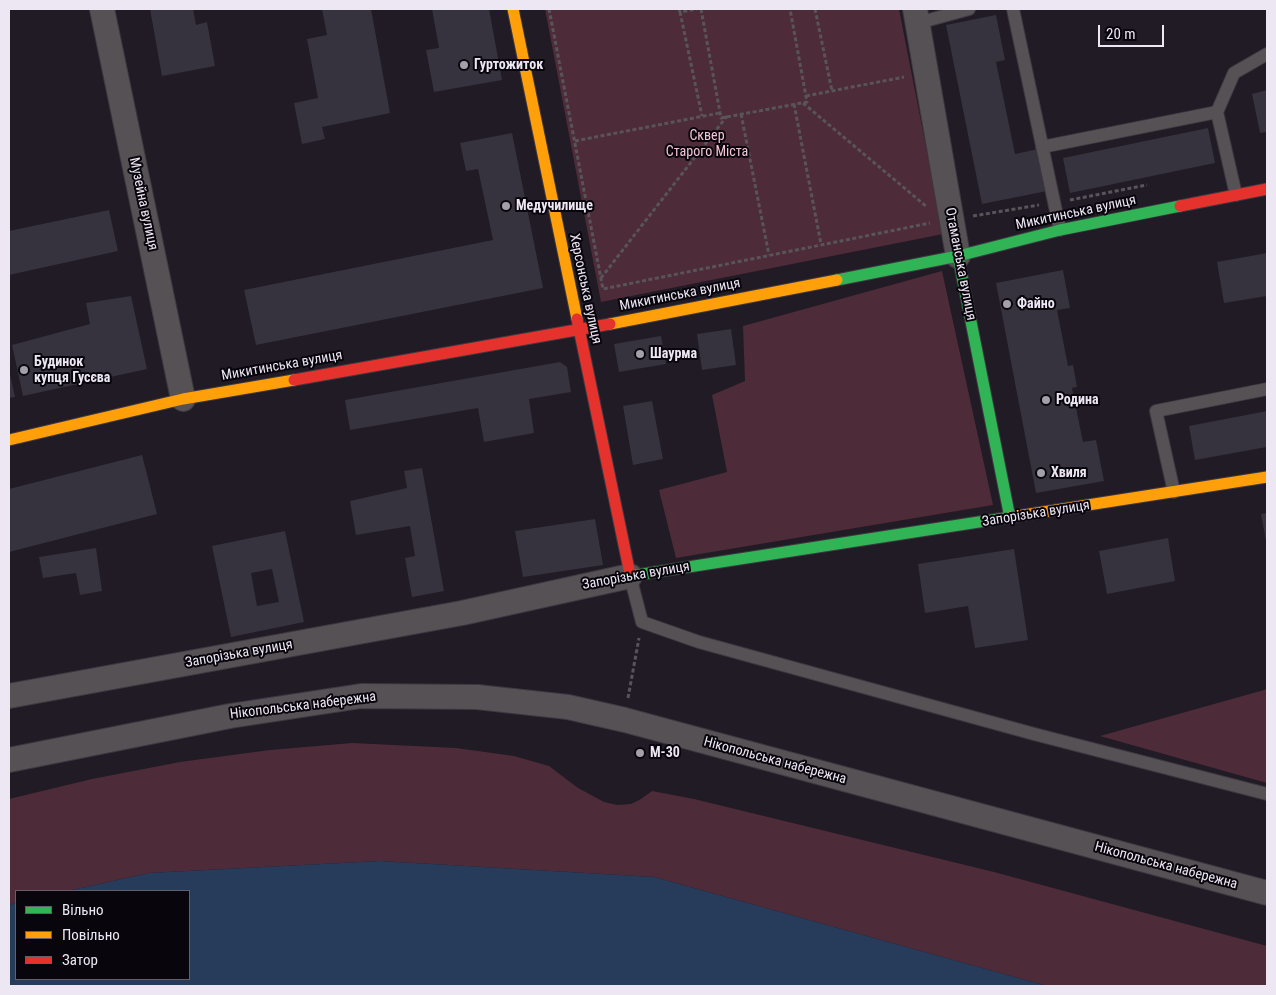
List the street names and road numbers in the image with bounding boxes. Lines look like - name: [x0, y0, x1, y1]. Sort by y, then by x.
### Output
- street label: Музейна вулиця: [125, 156, 161, 252]
- street label: Микитинська вулиця: [1014, 192, 1138, 234]
- street label: Отаманська вулиця: [941, 206, 979, 322]
- street label: Херсонська вулиця: [565, 232, 605, 346]
- street label: Микитинська вулиця: [618, 275, 742, 315]
- street label: Микитинська вулиця: [220, 347, 344, 385]
- street label: Запорізька вулиця: [981, 497, 1091, 531]
- street label: Запорізька вулиця: [581, 558, 691, 594]
- street label: Запорізька вулиця: [184, 636, 294, 672]
- street label: Нікопольська набережна: [229, 689, 377, 723]
- street label: Нікопольська набережна: [702, 734, 848, 788]
- street label: Нікопольська набережна: [1093, 839, 1239, 893]

